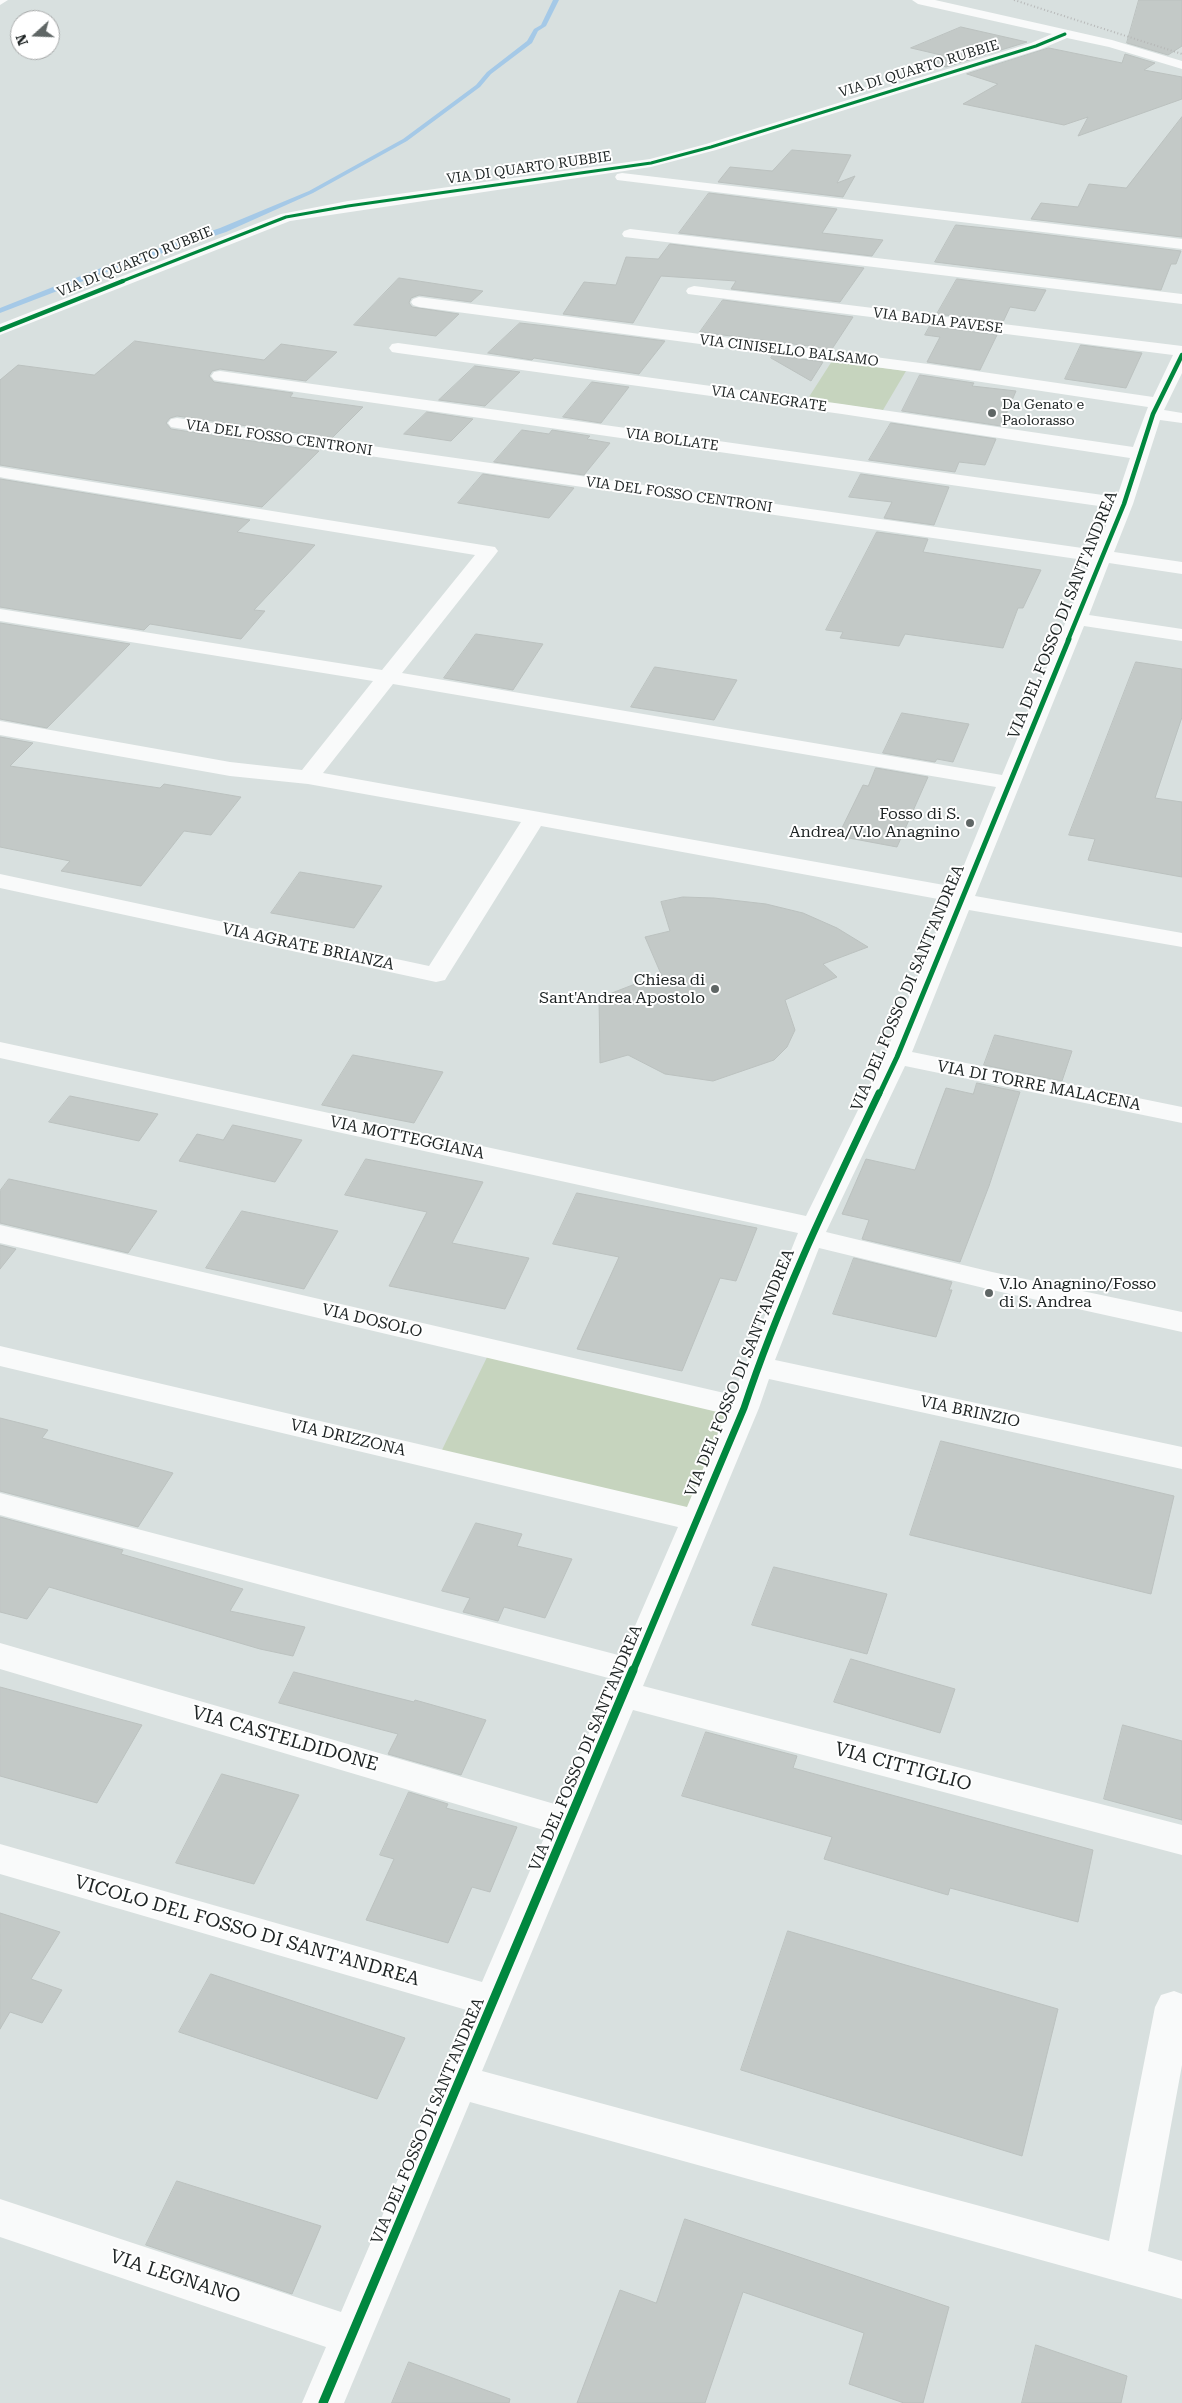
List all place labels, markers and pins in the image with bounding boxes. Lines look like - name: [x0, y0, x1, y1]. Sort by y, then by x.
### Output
- place label: Da Genato e Paolorasso: [1002, 397, 1084, 430]
- marker: Da Genato e Paolorasso: [986, 407, 998, 419]
- place label: Fosso di S. Andrea/V.lo Anagnino: [789, 804, 960, 842]
- marker: Fosso di S. Andrea/V.lo Anagnino: [964, 817, 976, 829]
- place label: Chiesa di Sant'Andrea Apostolo: [539, 970, 705, 1008]
- marker: Chiesa di Sant'Andrea Apostolo: [709, 983, 721, 995]
- place label: V.lo Anagnino/Fosso di S. Andrea: [999, 1274, 1156, 1312]
- marker: V.lo Anagnino/Fosso di S. Andrea: [983, 1287, 995, 1299]

